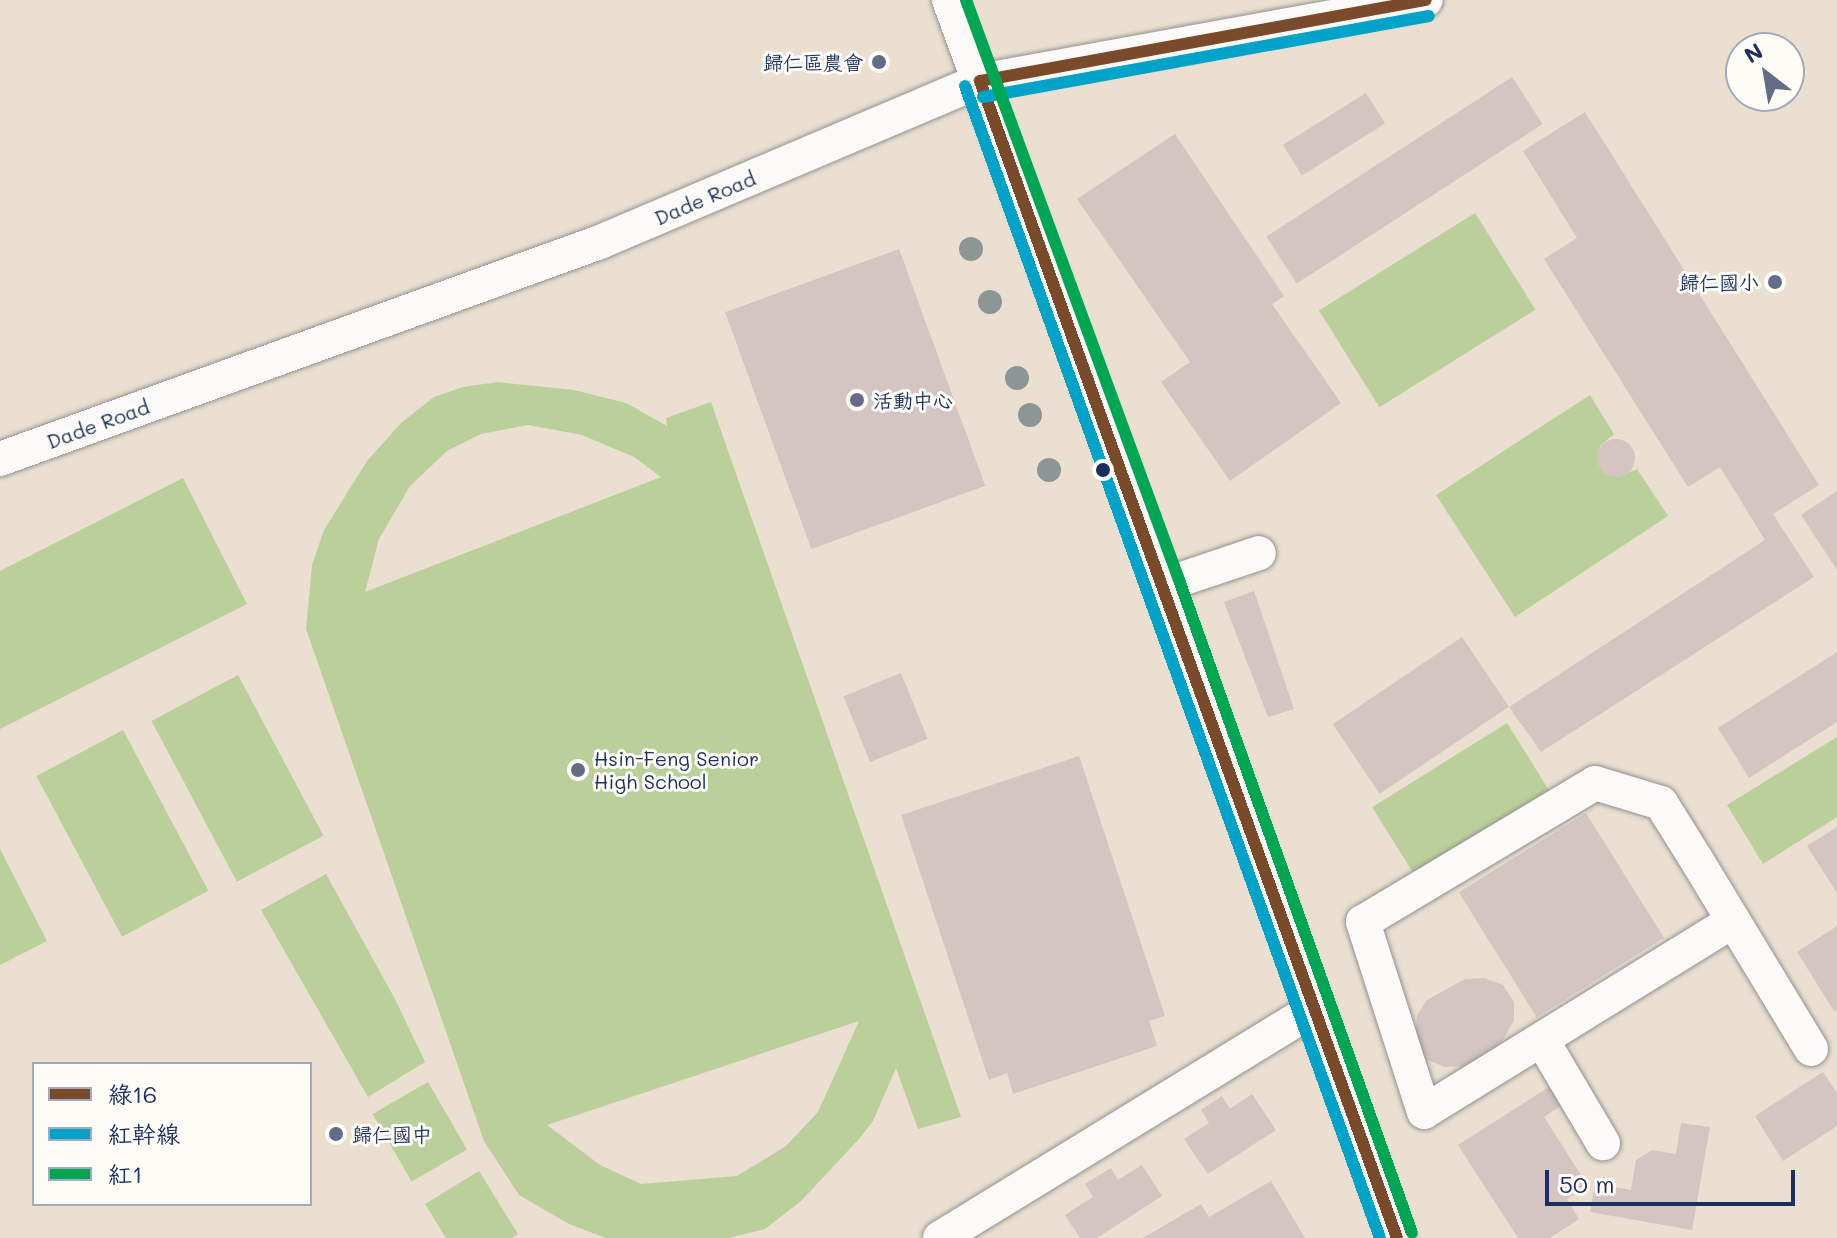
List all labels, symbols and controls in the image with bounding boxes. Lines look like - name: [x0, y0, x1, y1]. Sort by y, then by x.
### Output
- north arrow: [1725, 32, 1805, 112]
- text: N: [1739, 36, 1768, 69]
- place label: 歸仁區農會: [763, 50, 863, 74]
- marker: 歸仁區農會: [870, 53, 888, 71]
- street label: Dade Road: [651, 166, 759, 230]
- place label: 歸仁國小: [1679, 270, 1759, 294]
- marker: 歸仁國小: [1766, 273, 1784, 291]
- place label: 活動中心: [873, 388, 953, 412]
- marker: 活動中心: [848, 391, 866, 409]
- street label: Dade Road: [43, 394, 153, 454]
- unlabelled marker: [1095, 462, 1111, 478]
- place label: Hsin-Feng Senior High School: [594, 746, 759, 793]
- marker: Hsin-Feng Senior High School: [569, 761, 587, 779]
- legend: [32, 1062, 312, 1206]
- text: 綠16: [108, 1078, 157, 1109]
- text: 紅幹線: [108, 1118, 180, 1149]
- place label: 歸仁國中: [352, 1122, 432, 1146]
- marker: 歸仁國中: [327, 1125, 345, 1143]
- scale bar: [1549, 1154, 1799, 1204]
- text: 紅1: [108, 1158, 143, 1189]
- text: 50 m: [1559, 1168, 1615, 1199]

